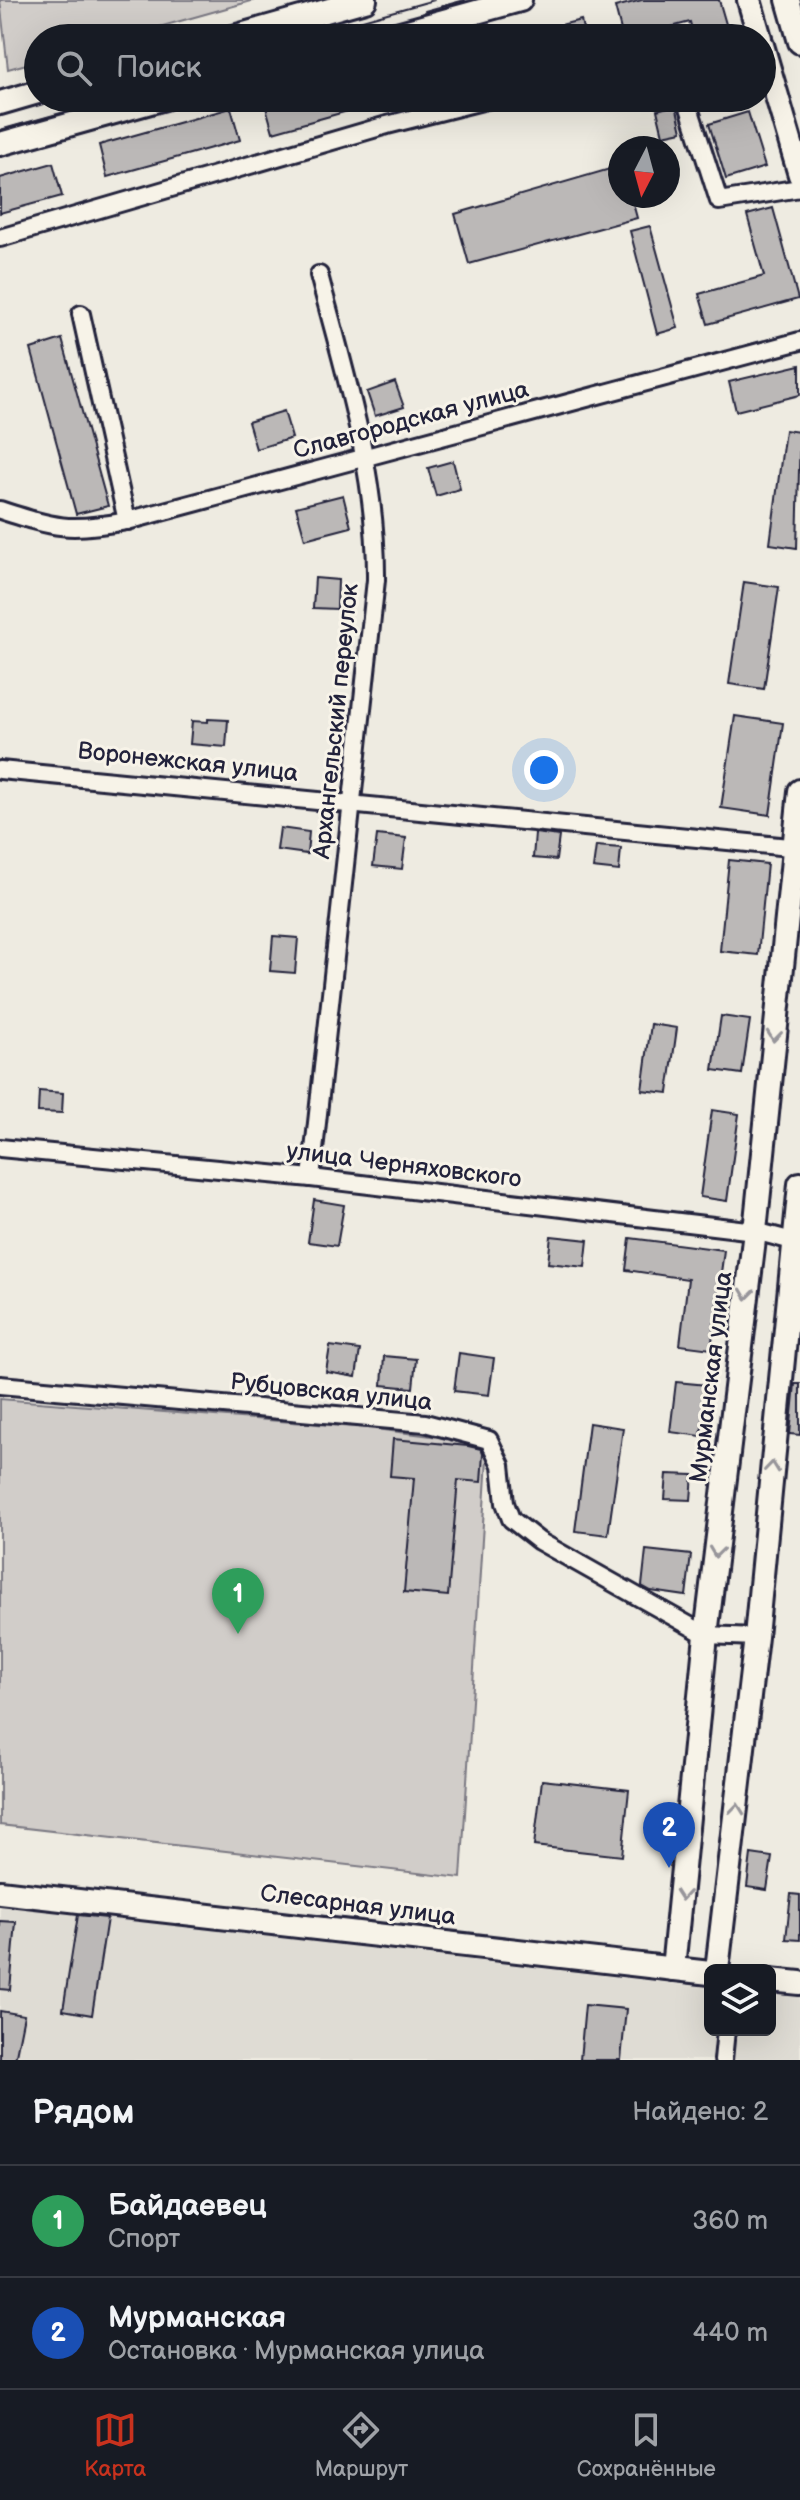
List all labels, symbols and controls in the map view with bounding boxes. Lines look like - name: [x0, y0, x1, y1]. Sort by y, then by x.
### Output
- search box: [24, 24, 776, 112]
- icon: search: [52, 46, 96, 90]
- text: Поиск: [116, 50, 202, 86]
- north arrow: [608, 136, 680, 208]
- street label: Славгородская улица: [290, 375, 532, 465]
- street label: Архангельский переулок: [307, 582, 365, 861]
- street label: Воронежская улица: [76, 736, 300, 788]
- your location: [524, 750, 564, 790]
- one-way arrow: [766, 1030, 783, 1043]
- street label: улица Черняховского: [285, 1136, 523, 1194]
- street label: Мурманская улица: [684, 1270, 738, 1484]
- one-way arrow: [739, 1288, 756, 1301]
- street label: Рубцовская улица: [228, 1367, 434, 1417]
- one-way arrow: [764, 1460, 781, 1473]
- one-way arrow: [708, 1545, 725, 1559]
- pin: 1: [212, 1568, 264, 1634]
- pin: 2: [643, 1802, 695, 1868]
- one-way arrow: [728, 1802, 745, 1815]
- street label: Слесарная улица: [259, 1879, 457, 1931]
- one-way arrow: [673, 1889, 690, 1902]
- map controls: [704, 1964, 776, 2036]
- button: layers: [704, 1964, 776, 2036]
- text: Рядом: [32, 2092, 134, 2133]
- text: Найдено: 2: [632, 2097, 768, 2128]
- text: Байдаевец: [108, 2188, 267, 2224]
- text: 1: [53, 2206, 63, 2237]
- text: 360 m: [692, 2206, 768, 2237]
- text: Спорт: [108, 2224, 180, 2255]
- text: Мурманская: [108, 2300, 286, 2336]
- text: 2: [50, 2318, 66, 2349]
- text: 440 m: [692, 2318, 768, 2349]
- text: Остановка · Мурманская улица: [108, 2336, 485, 2367]
- tab: Карта: [84, 2408, 146, 2483]
- tab: Маршрут: [315, 2408, 408, 2483]
- tab: Сохранённые: [577, 2408, 716, 2483]

